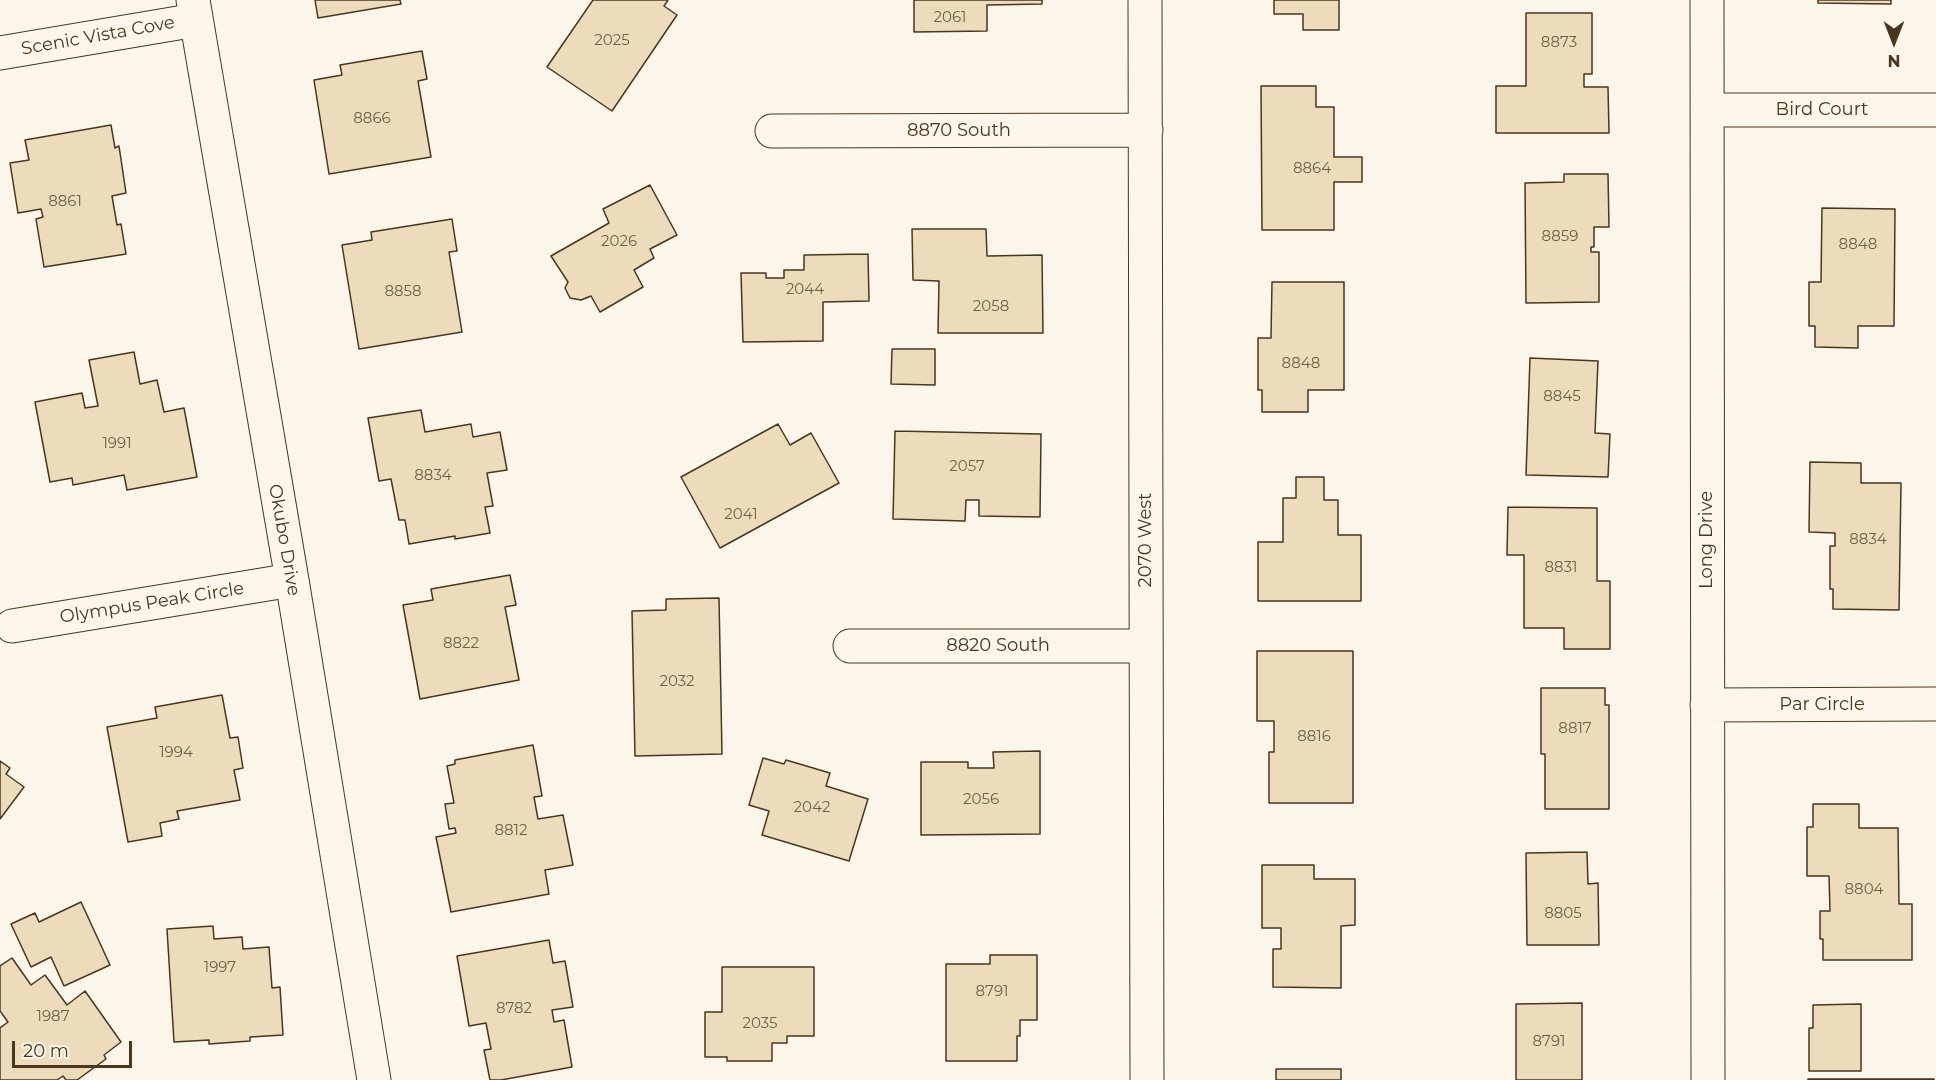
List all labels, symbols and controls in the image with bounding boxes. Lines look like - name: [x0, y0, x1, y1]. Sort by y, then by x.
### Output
- house number: 2061: [934, 9, 966, 27]
- street label: Scenic Vista Cove: [19, 12, 177, 60]
- north arrow: [1864, 12, 1924, 72]
- house number: 2025: [594, 32, 630, 50]
- house number: 8873: [1541, 34, 1577, 52]
- text: N: [1888, 51, 1900, 70]
- street label: Bird Court: [1776, 99, 1868, 121]
- house number: 8866: [353, 110, 391, 128]
- street label: 8870 South: [907, 120, 1011, 142]
- house number: 8864: [1293, 160, 1331, 178]
- house number: 8861: [48, 193, 82, 211]
- house number: 8859: [1542, 228, 1578, 246]
- house number: 2026: [601, 233, 637, 251]
- house number: 8848: [1839, 236, 1877, 254]
- house number: 2044: [786, 281, 824, 299]
- house number: 8858: [384, 283, 422, 301]
- house number: 2058: [973, 298, 1009, 316]
- house number: 8848: [1282, 355, 1320, 373]
- house number: 8845: [1543, 388, 1581, 406]
- house number: 1991: [102, 435, 132, 453]
- house number: 2057: [949, 458, 985, 476]
- house number: 8834: [414, 467, 452, 485]
- street label: Okubo Drive: [264, 482, 304, 598]
- street label: Long Drive: [1696, 491, 1718, 589]
- street label: 2070 West: [1135, 493, 1157, 587]
- house number: 2041: [724, 506, 758, 524]
- house number: 8834: [1849, 531, 1887, 549]
- house number: 8831: [1544, 559, 1578, 577]
- street label: Olympus Peak Circle: [58, 578, 246, 628]
- house number: 8822: [443, 635, 479, 653]
- street label: 8820 South: [946, 635, 1050, 657]
- house number: 2032: [659, 673, 695, 691]
- street label: Par Circle: [1779, 694, 1865, 716]
- house number: 8817: [1558, 720, 1592, 738]
- house number: 8816: [1297, 728, 1331, 746]
- house number: 1994: [159, 744, 193, 762]
- house number: 2056: [963, 791, 999, 809]
- house number: 2042: [794, 799, 830, 817]
- house number: 8812: [494, 822, 528, 840]
- house number: 8804: [1845, 881, 1883, 899]
- house number: 8805: [1544, 905, 1582, 923]
- house number: 1997: [204, 959, 236, 977]
- house number: 8791: [976, 983, 1008, 1001]
- house number: 8782: [496, 1000, 532, 1018]
- house number: 1987: [37, 1008, 69, 1026]
- house number: 2035: [742, 1015, 778, 1033]
- scale bar: [15, 1029, 135, 1067]
- house number: 8791: [1533, 1033, 1565, 1051]
- text: 20 m: [23, 1040, 69, 1062]

